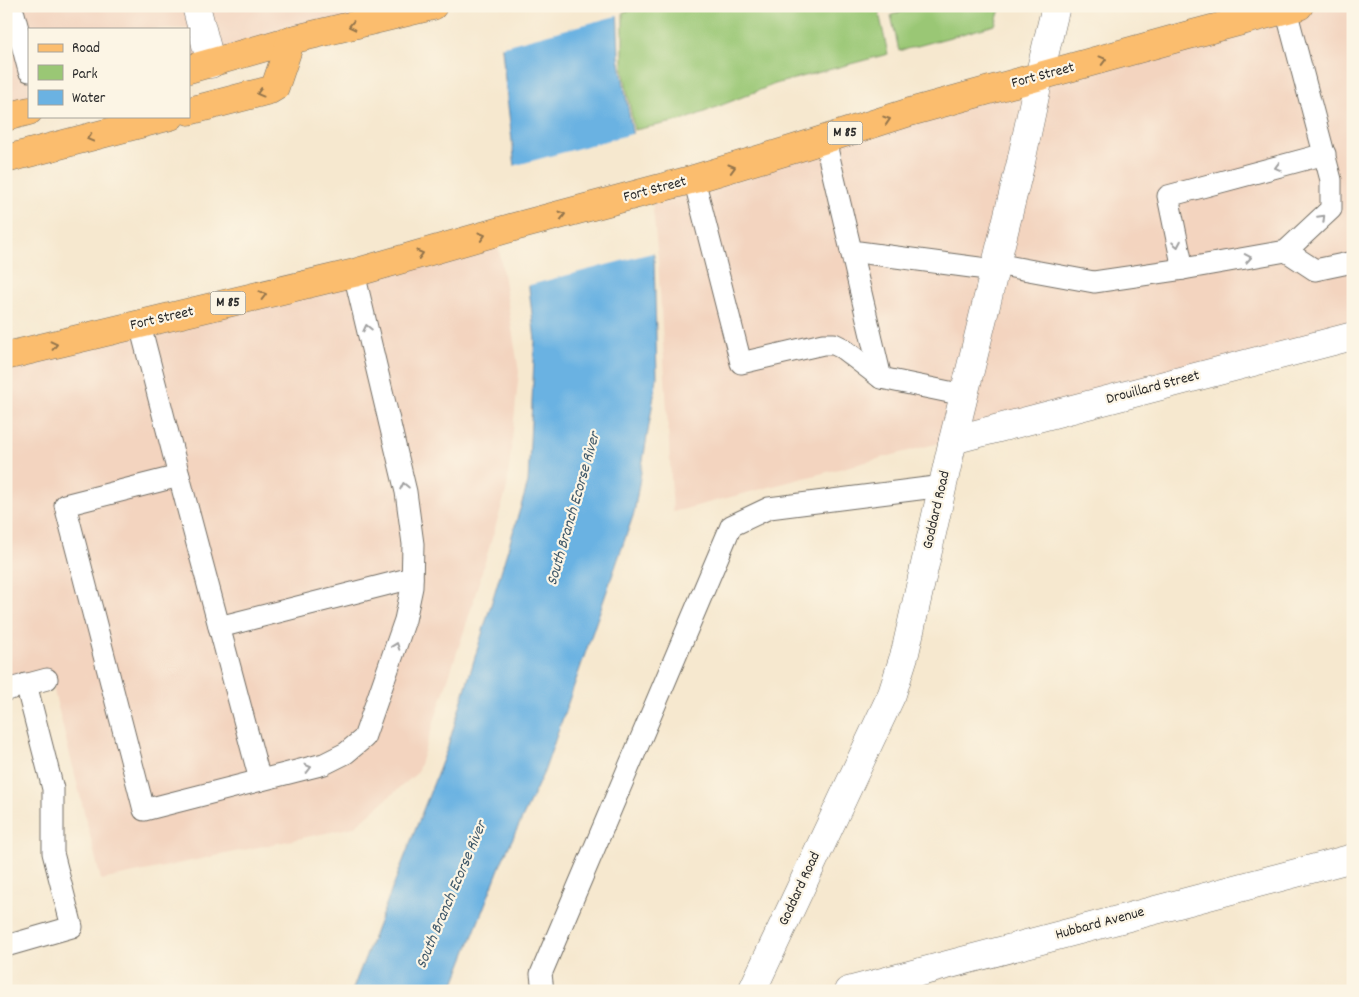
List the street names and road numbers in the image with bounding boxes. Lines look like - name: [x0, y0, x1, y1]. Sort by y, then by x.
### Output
- street label: Fort Street: [1009, 57, 1077, 95]
- road number: M 85: [828, 122, 862, 144]
- street label: Fort Street: [621, 171, 689, 209]
- road number: M 85: [210, 292, 246, 314]
- street label: Fort Street: [128, 301, 196, 337]
- street label: Drouillard Street: [1104, 365, 1203, 411]
- street label: Goddard Road: [917, 469, 957, 551]
- street label: Goddard Road: [773, 848, 827, 930]
- street label: Hubbard Avenue: [1053, 901, 1147, 946]

